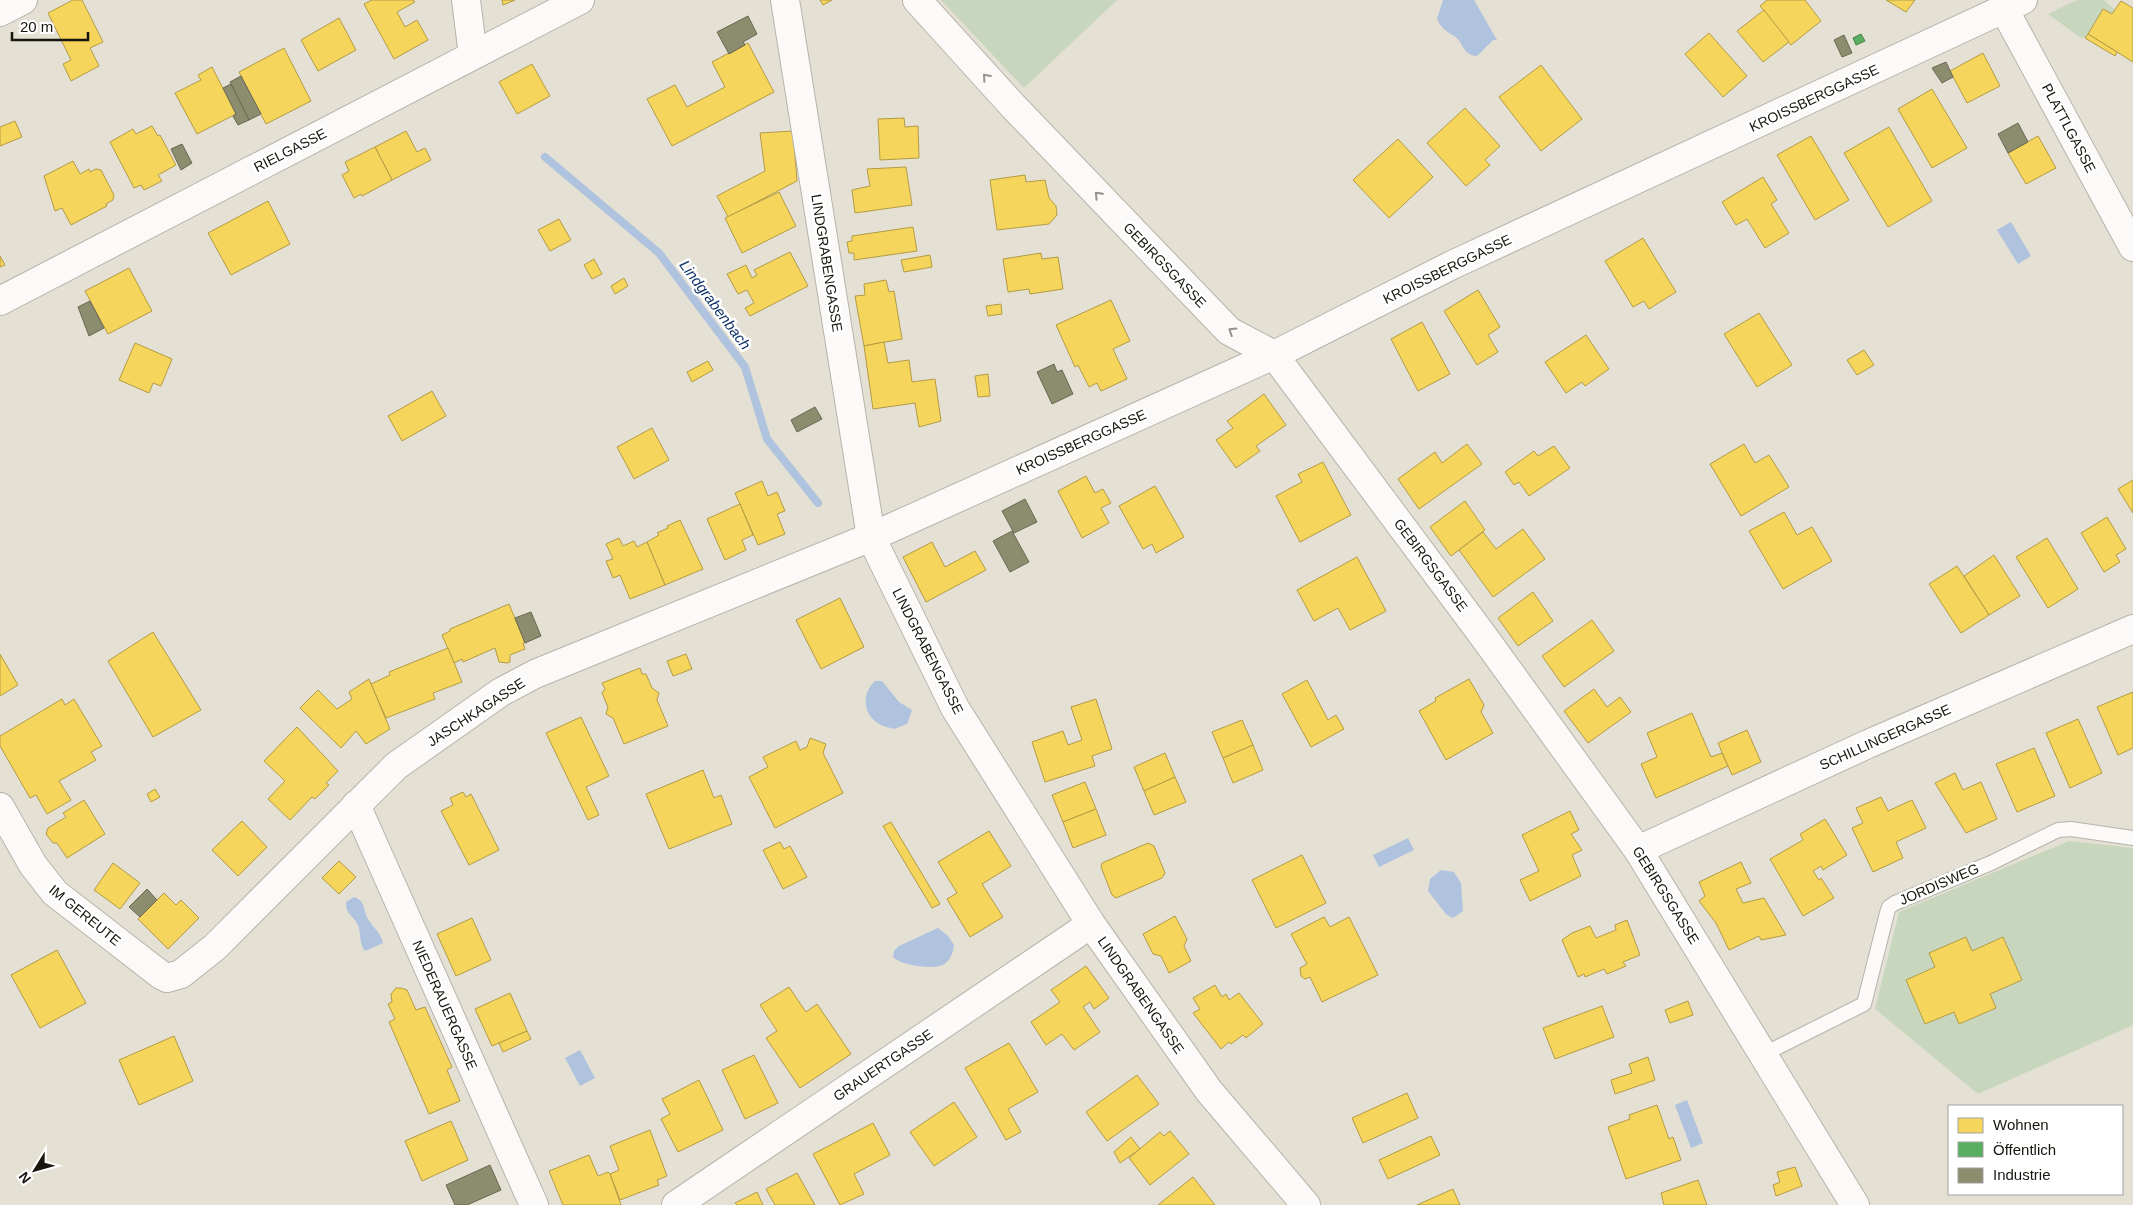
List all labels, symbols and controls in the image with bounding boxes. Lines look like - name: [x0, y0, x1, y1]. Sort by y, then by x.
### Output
- scale bar: [12, 10, 89, 42]
- text: 20 m: [20, 18, 53, 35]
- street label: KROISSBERGGASSE: [1747, 61, 1881, 135]
- one-way arrow: [983, 73, 992, 82]
- street label: PLATTLGASSE: [2039, 81, 2099, 175]
- street label: RIELGASSE: [251, 125, 329, 175]
- one-way arrow: [1095, 192, 1104, 201]
- street label: LINDGRABENGASSE: [808, 193, 846, 333]
- street label: GEBIRGSGASSE: [1120, 219, 1210, 311]
- street label: KROISSBERGGASSE: [1380, 231, 1514, 307]
- water label: Lindgrabenbach: [676, 257, 755, 353]
- one-way arrow: [1228, 327, 1237, 337]
- street label: KROISSBERGGASSE: [1013, 406, 1149, 478]
- street label: GEBIRGSGASSE: [1391, 515, 1471, 615]
- street label: LINDGRABENGASSE: [889, 585, 967, 717]
- street label: JASCHKAGASSE: [424, 675, 528, 749]
- street label: SCHILLINGERGASSE: [1817, 701, 1953, 773]
- street label: GEBIRGSGASSE: [1630, 843, 1702, 947]
- street label: JORDISWEG: [1897, 860, 1981, 908]
- street label: IM GEREUTE: [46, 881, 124, 949]
- street label: LINDGRABENGASSE: [1095, 933, 1187, 1057]
- street label: NIEDERAUERGASSE: [409, 938, 481, 1072]
- street label: GRAUERTGASSE: [830, 1026, 936, 1104]
- legend: [1948, 1105, 2123, 1195]
- text: Wohnen: [1993, 1116, 2049, 1133]
- text: Öffentlich: [1993, 1141, 2056, 1158]
- north arrow: [10, 1145, 60, 1195]
- text: Industrie: [1993, 1166, 2051, 1183]
- text: N: [15, 1169, 34, 1187]

